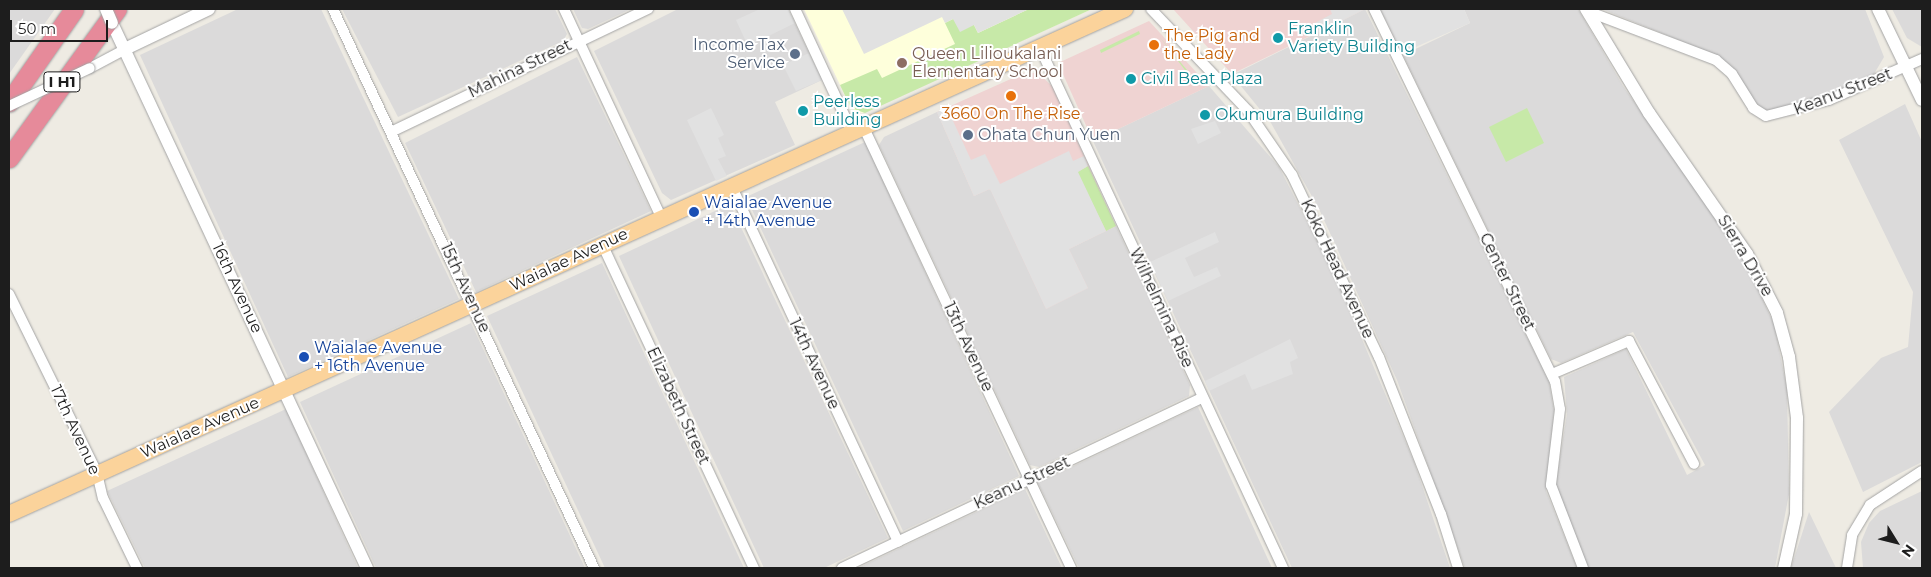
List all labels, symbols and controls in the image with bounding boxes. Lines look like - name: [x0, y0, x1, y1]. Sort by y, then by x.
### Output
- scale bar: [12, 10, 110, 42]
- text: 50 m: [18, 19, 56, 38]
- place label: Franklin Variety Building: [1288, 19, 1415, 57]
- place label: The Pig and the Lady: [1164, 26, 1260, 64]
- marker: Franklin Variety Building: [1272, 32, 1284, 44]
- place label: Income Tax Service: [693, 35, 785, 73]
- street label: Mahina Street: [465, 36, 575, 102]
- marker: The Pig and the Lady: [1148, 39, 1160, 51]
- place label: Queen Lilioukalani Elementary School: [912, 44, 1063, 82]
- marker: Income Tax Service: [789, 48, 801, 60]
- marker: Queen Lilioukalani Elementary School: [896, 57, 908, 69]
- street label: Keanu Street: [1791, 64, 1895, 120]
- place label: Civil Beat Plaza: [1141, 69, 1263, 89]
- road number: I H1: [43, 70, 81, 94]
- marker: Civil Beat Plaza: [1125, 73, 1137, 85]
- marker: 3660 On The Rise: [1005, 90, 1017, 102]
- place label: Peerless Building: [813, 92, 881, 130]
- place label: 3660 On The Rise: [942, 104, 1080, 124]
- marker: Peerless Building: [797, 105, 809, 117]
- place label: Okumura Building: [1215, 105, 1364, 125]
- marker: Okumura Building: [1199, 109, 1211, 121]
- place label: Ohata Chun Yuen: [978, 125, 1120, 145]
- marker: Ohata Chun Yuen: [962, 129, 974, 141]
- place label: Waialae Avenue + 14th Avenue: [704, 193, 832, 231]
- street label: Koko Head Avenue: [1296, 196, 1378, 342]
- marker: Waialae Avenue + 14th Avenue: [688, 206, 700, 218]
- street label: Sierra Drive: [1713, 212, 1777, 300]
- street label: Waialae Avenue: [507, 224, 631, 296]
- street label: Center Street: [1475, 230, 1539, 334]
- street label: 16th Avenue: [208, 240, 266, 336]
- street label: 15th Avenue: [436, 240, 494, 336]
- street label: Wilhelmina Rise: [1125, 245, 1197, 371]
- street label: 13th Avenue: [939, 299, 997, 395]
- street label: 14th Avenue: [785, 315, 843, 413]
- place label: Waialae Avenue + 16th Avenue: [314, 338, 442, 376]
- street label: Elizabeth Street: [642, 344, 714, 468]
- marker: Waialae Avenue + 16th Avenue: [298, 351, 310, 363]
- street label: 17th Avenue: [46, 382, 104, 478]
- street label: Waialae Avenue: [138, 393, 262, 463]
- street label: Keanu Street: [971, 452, 1073, 514]
- north arrow: [1871, 517, 1921, 567]
- text: N: [1898, 541, 1919, 561]

